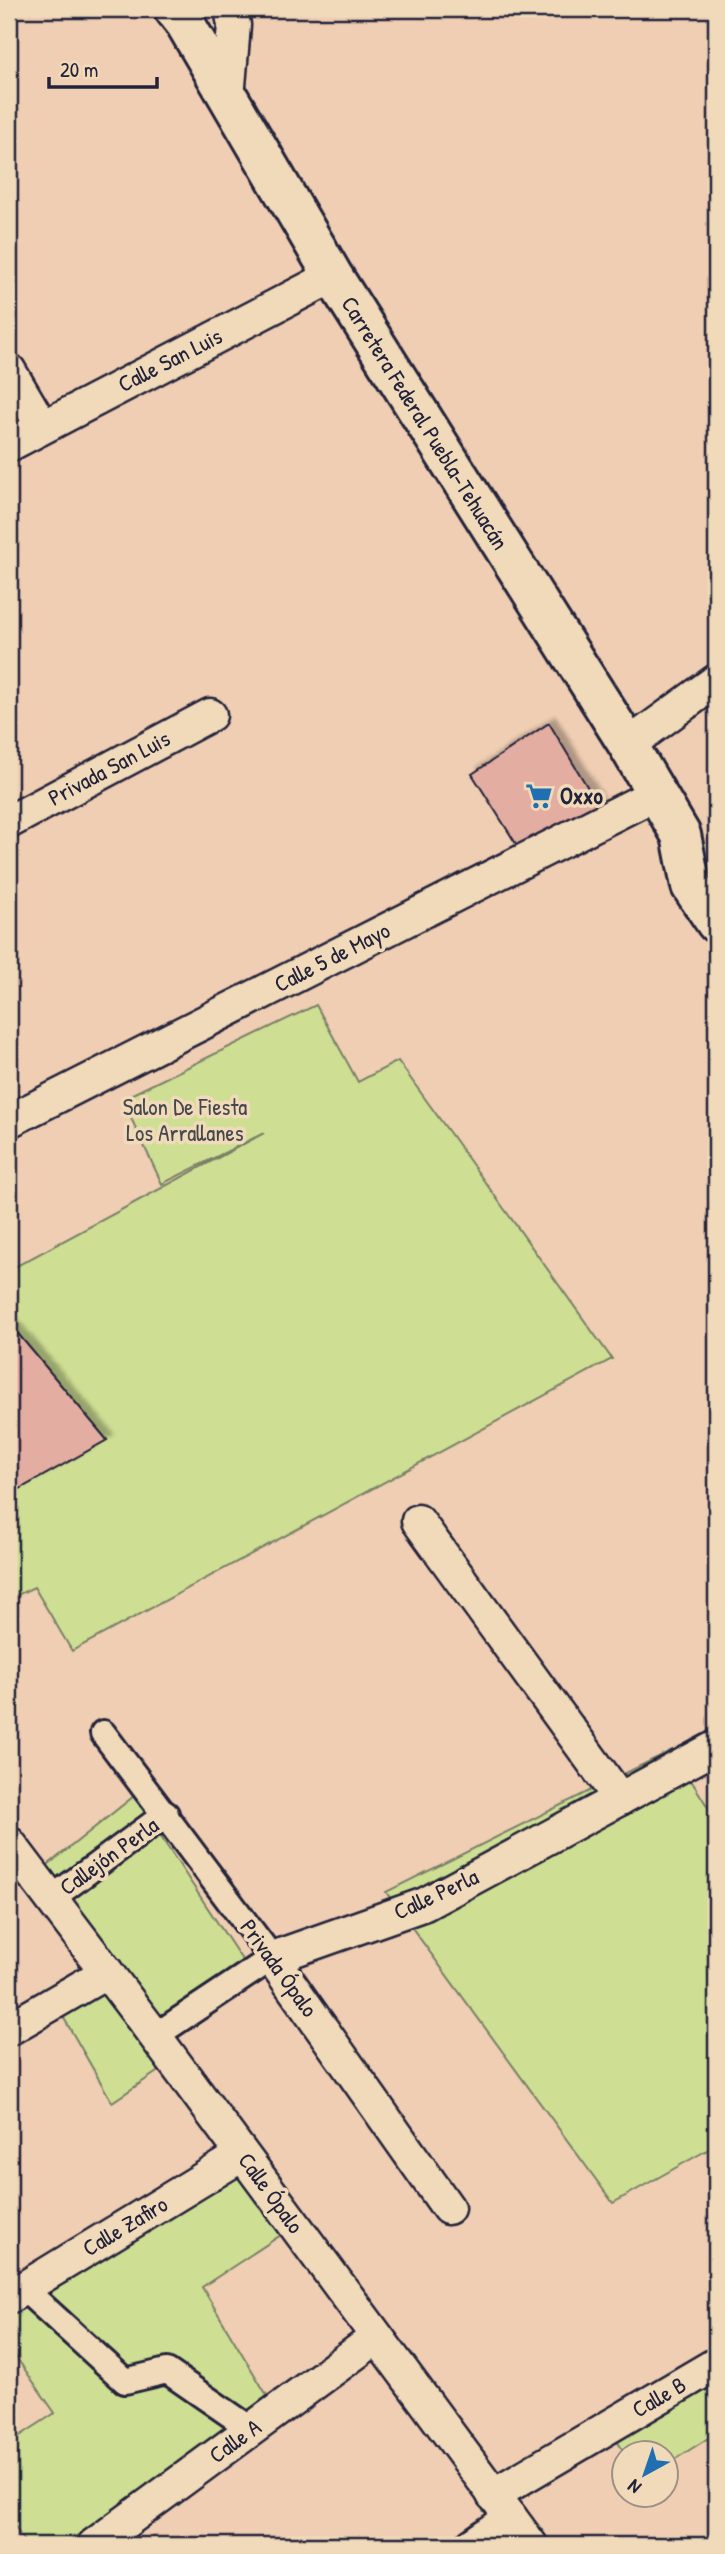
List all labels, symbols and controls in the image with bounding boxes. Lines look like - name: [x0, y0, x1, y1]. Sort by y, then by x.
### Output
- scale bar: [49, 46, 158, 90]
- text: 20 m: [60, 55, 98, 84]
- street label: Carretera Federal Puebla-Tehuacán: [335, 290, 516, 555]
- street label: Calle San Luis: [112, 320, 227, 399]
- street label: Privada San Luis: [43, 722, 175, 813]
- place label: Oxxo: [560, 780, 603, 811]
- supermarket icon: Oxxo: [524, 781, 554, 811]
- street label: Calle 5 de Mayo: [269, 914, 395, 999]
- park label: Salon De Fiesta Los Arrallanes: [123, 1091, 247, 1148]
- street label: Callejón Perla: [53, 1809, 164, 1902]
- street label: Calle Perla: [388, 1860, 483, 1927]
- street label: Privada Ópalo: [233, 1913, 325, 2023]
- street label: Calle Ópalo: [232, 2146, 311, 2239]
- street label: Calle Zafiro: [76, 2188, 173, 2263]
- street label: Calle B: [626, 2369, 691, 2424]
- street label: Calle A: [202, 2411, 267, 2470]
- north arrow: [610, 2438, 680, 2508]
- text: N: [622, 2474, 646, 2500]

